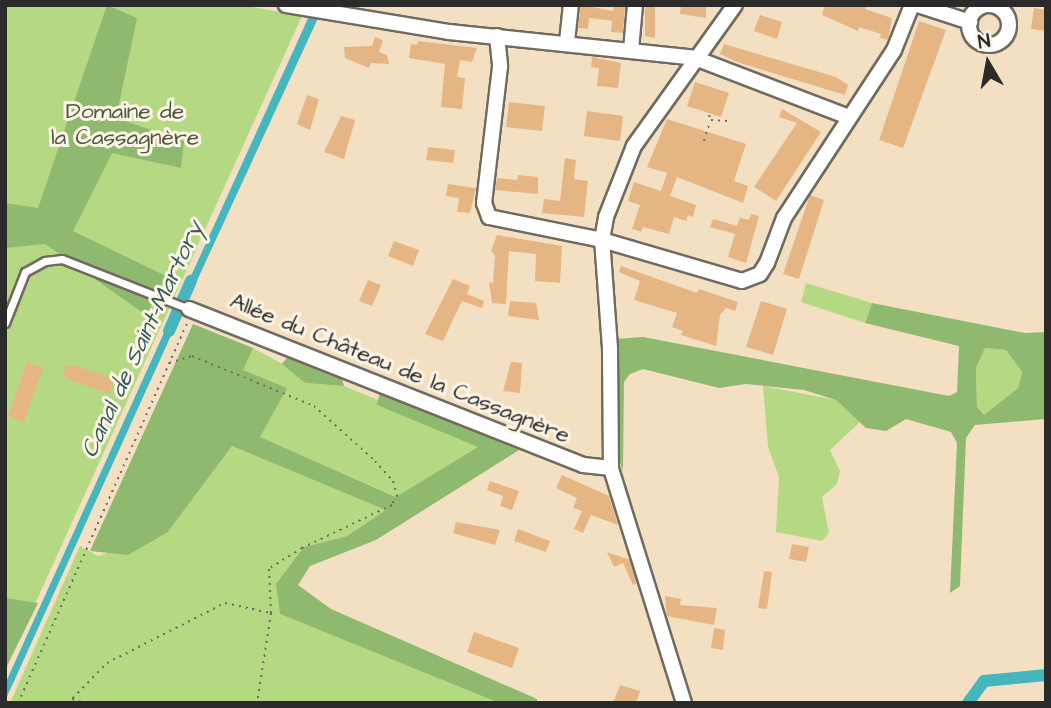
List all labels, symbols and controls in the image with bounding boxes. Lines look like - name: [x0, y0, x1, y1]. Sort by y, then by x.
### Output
- text: N: [976, 27, 992, 56]
- north arrow: [953, 28, 1023, 98]
- park label: Domaine de la Cassagnère: [51, 97, 199, 151]
- water label: Canal de Saint-Martory: [76, 217, 210, 463]
- street label: Allée du Château de la Cassagnère: [226, 287, 574, 449]

